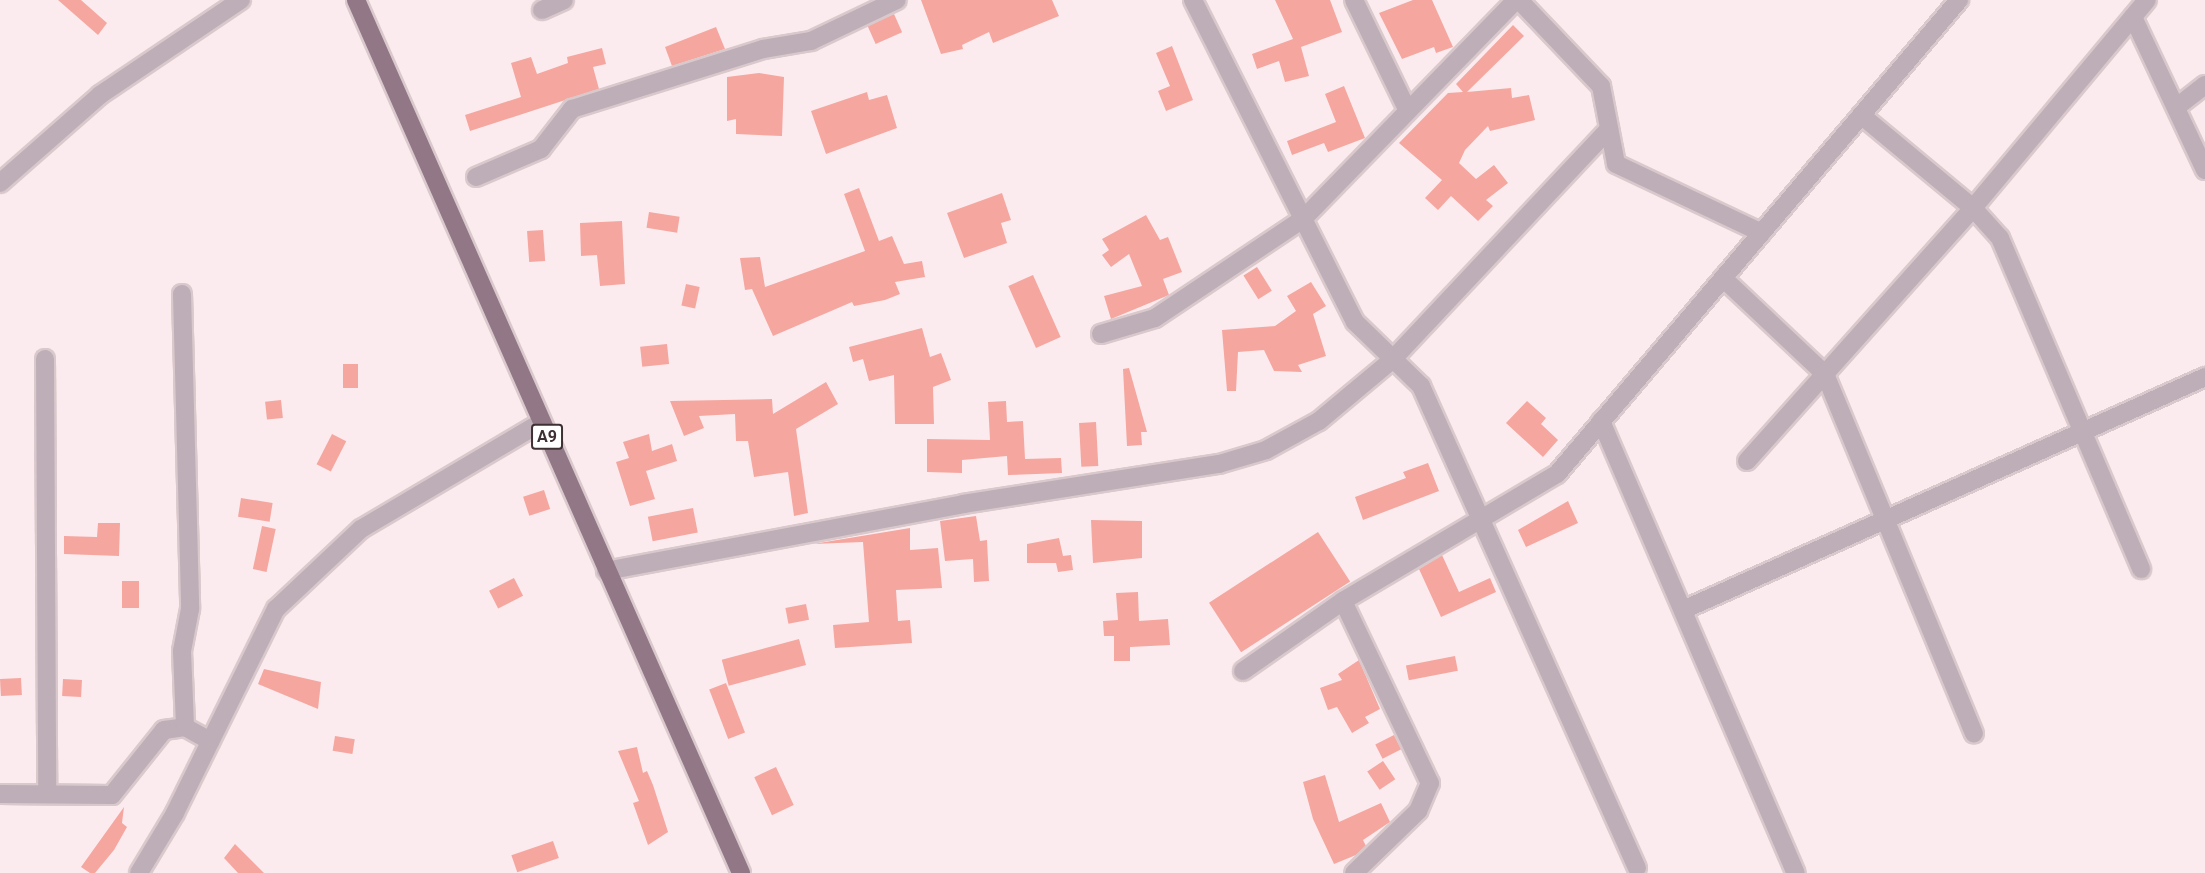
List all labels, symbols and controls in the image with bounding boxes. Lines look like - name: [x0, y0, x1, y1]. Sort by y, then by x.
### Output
- road number: A9: [530, 424, 564, 450]

